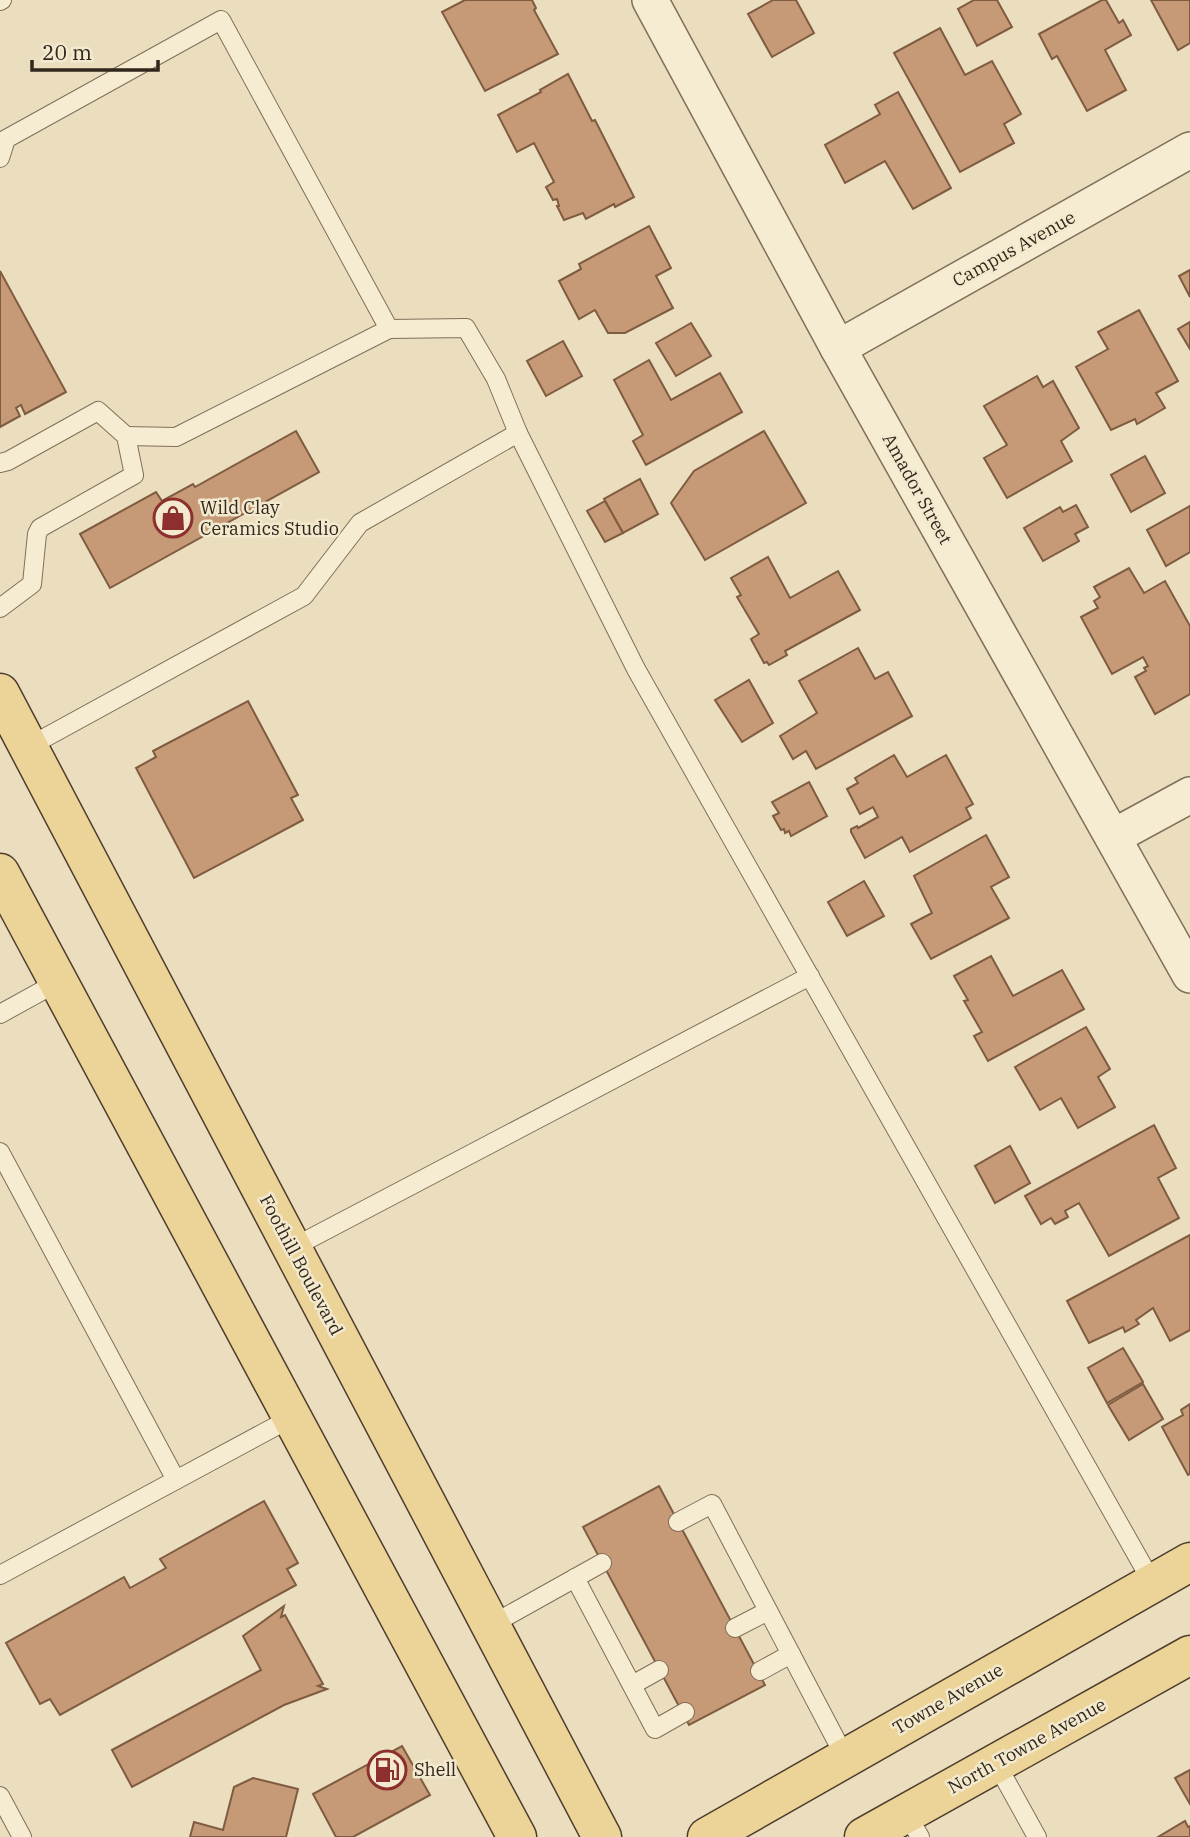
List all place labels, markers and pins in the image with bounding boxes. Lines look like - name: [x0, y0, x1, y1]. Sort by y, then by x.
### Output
- place label: Wild Clay Ceramics Studio: [200, 496, 339, 540]
- shop icon: Wild Clay Ceramics Studio: [152, 497, 194, 539]
- fuel station icon: Shell: [366, 1749, 408, 1791]
- place label: Shell: [414, 1758, 456, 1781]

